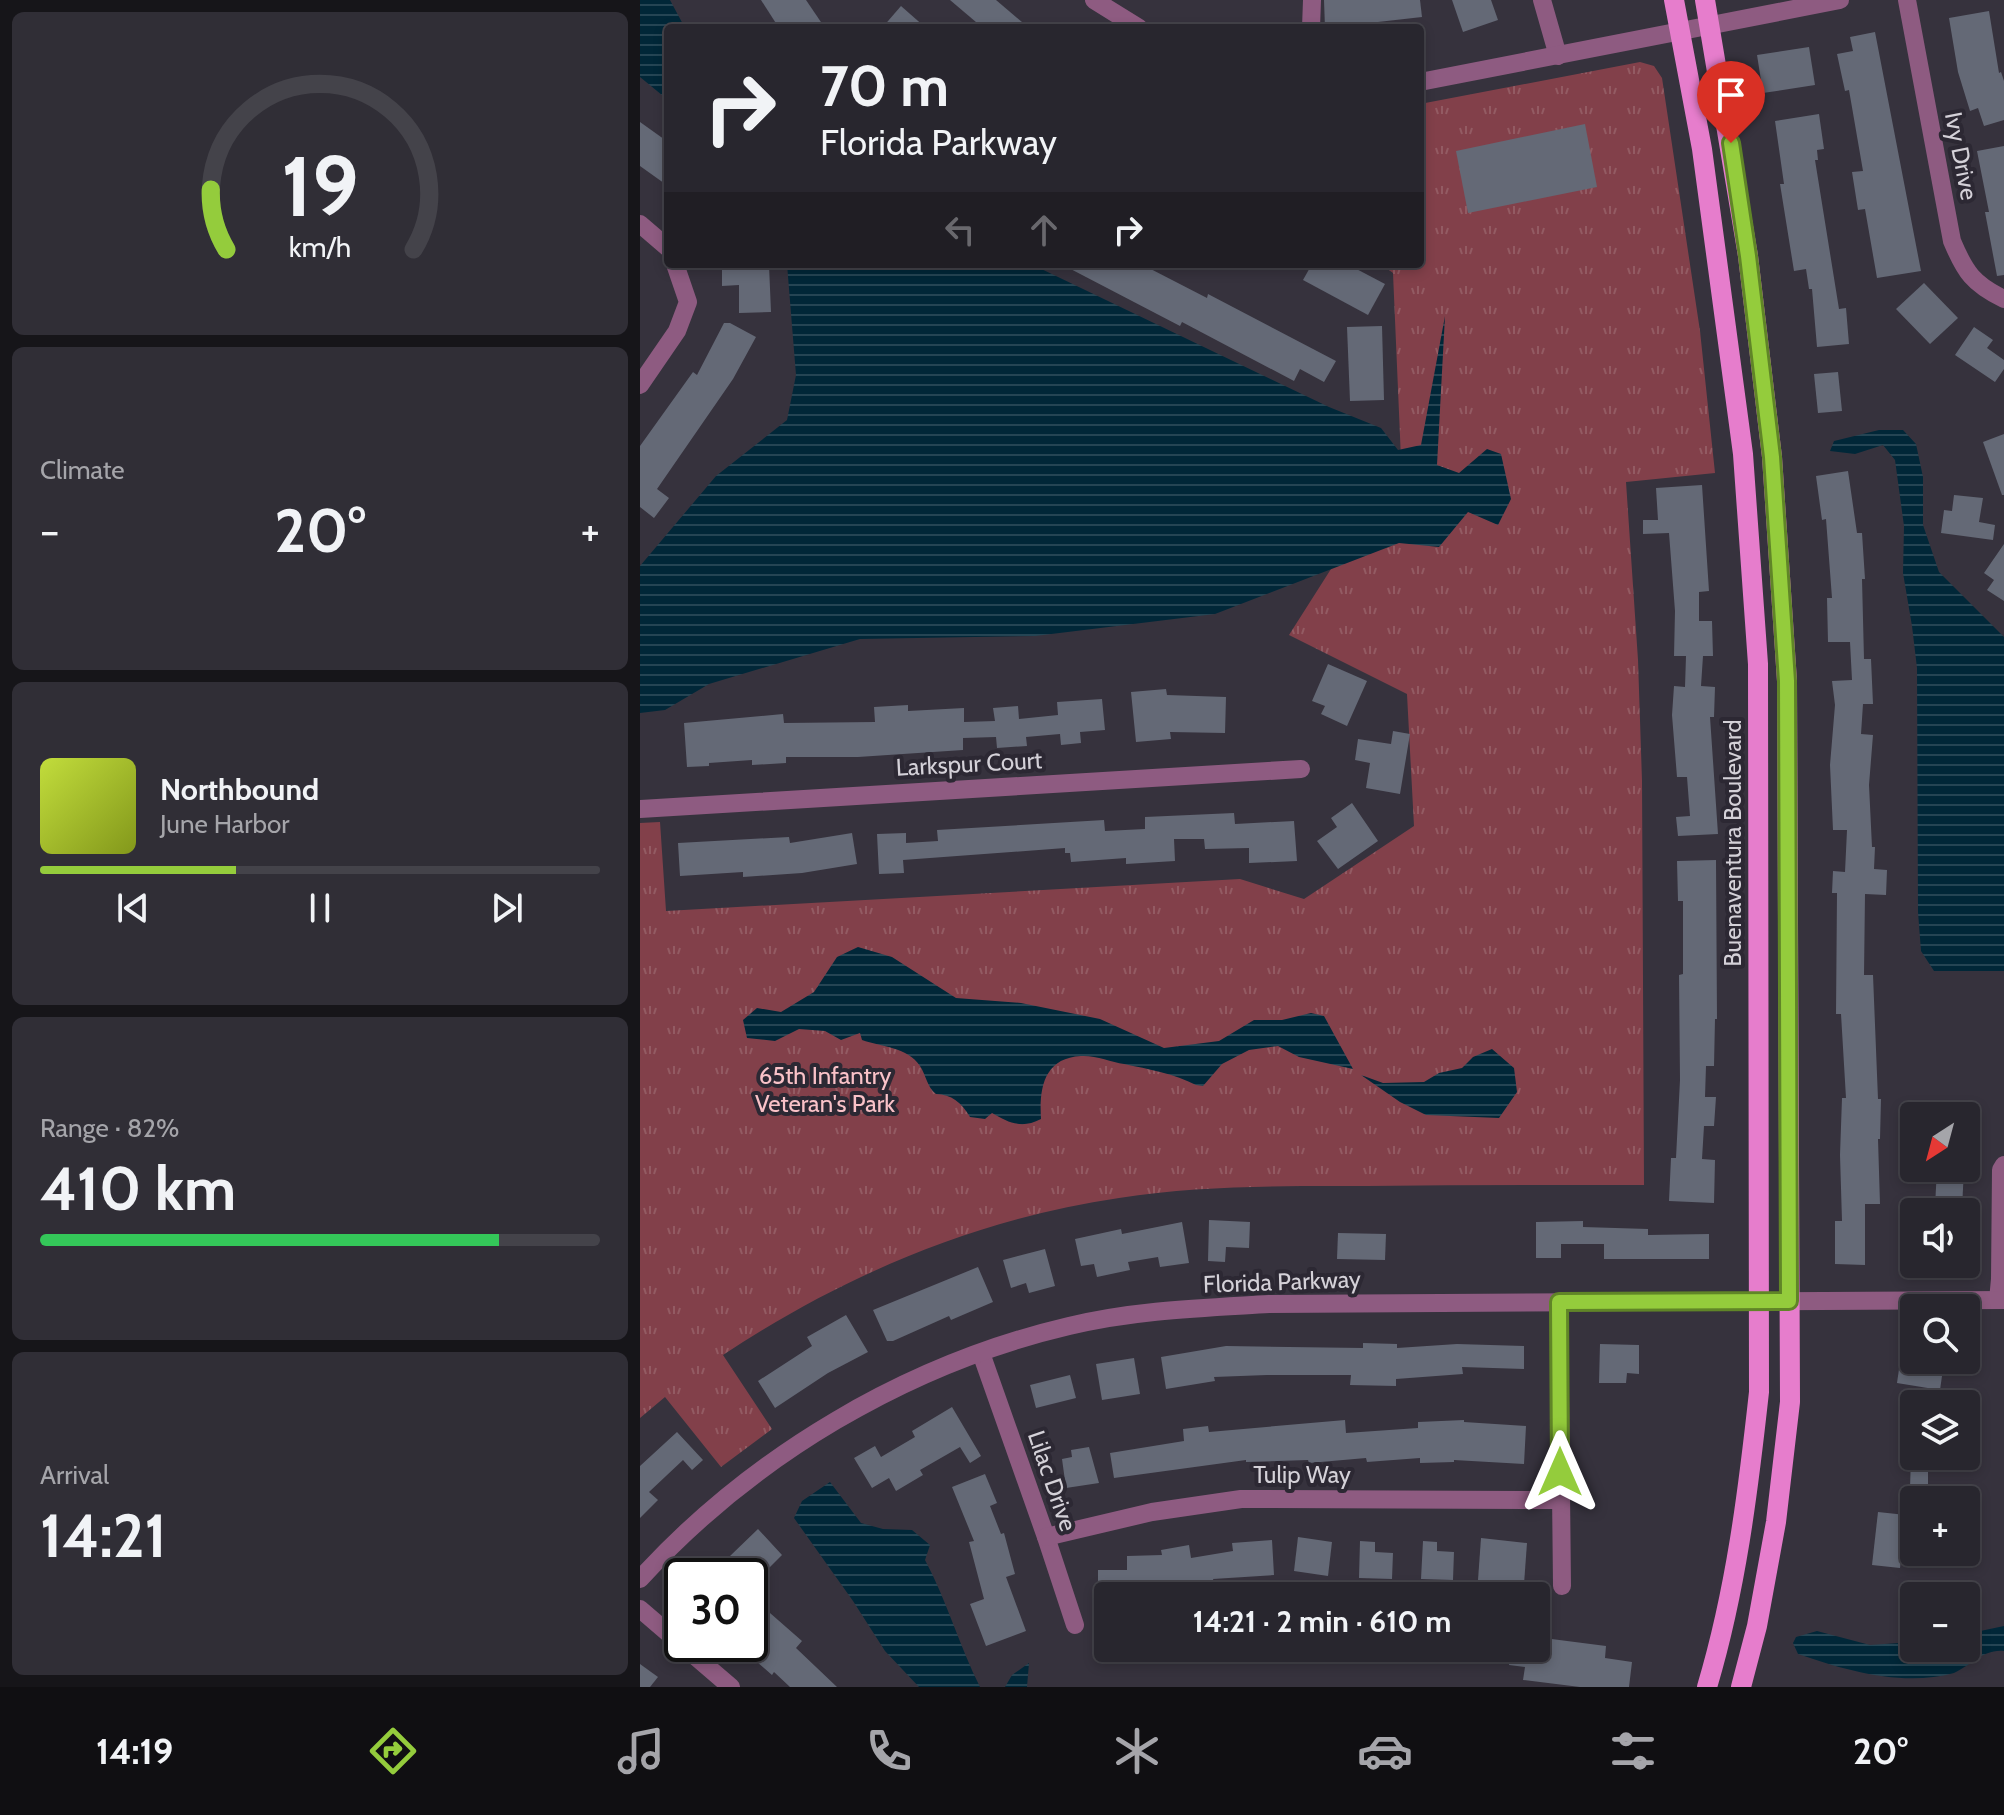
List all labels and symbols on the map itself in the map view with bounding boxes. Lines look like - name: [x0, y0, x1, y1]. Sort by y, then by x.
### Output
- pin: [1697, 61, 1765, 143]
- street label: Ivy Drive: [1939, 109, 1984, 202]
- street label: Buenaventura Boulevard: [1718, 719, 1747, 967]
- street label: Larkspur Court: [895, 745, 1043, 782]
- park label: 65th Infantry Veteran's Park: [755, 1061, 895, 1118]
- north arrow: [1900, 1102, 1980, 1182]
- street label: Florida Parkway: [1203, 1264, 1361, 1299]
- street label: Lilac Drive: [1022, 1427, 1083, 1535]
- position arrow: [1518, 1430, 1602, 1514]
- street label: Tulip Way: [1253, 1460, 1351, 1489]
- speed limit sign: 30: [664, 1558, 768, 1662]

